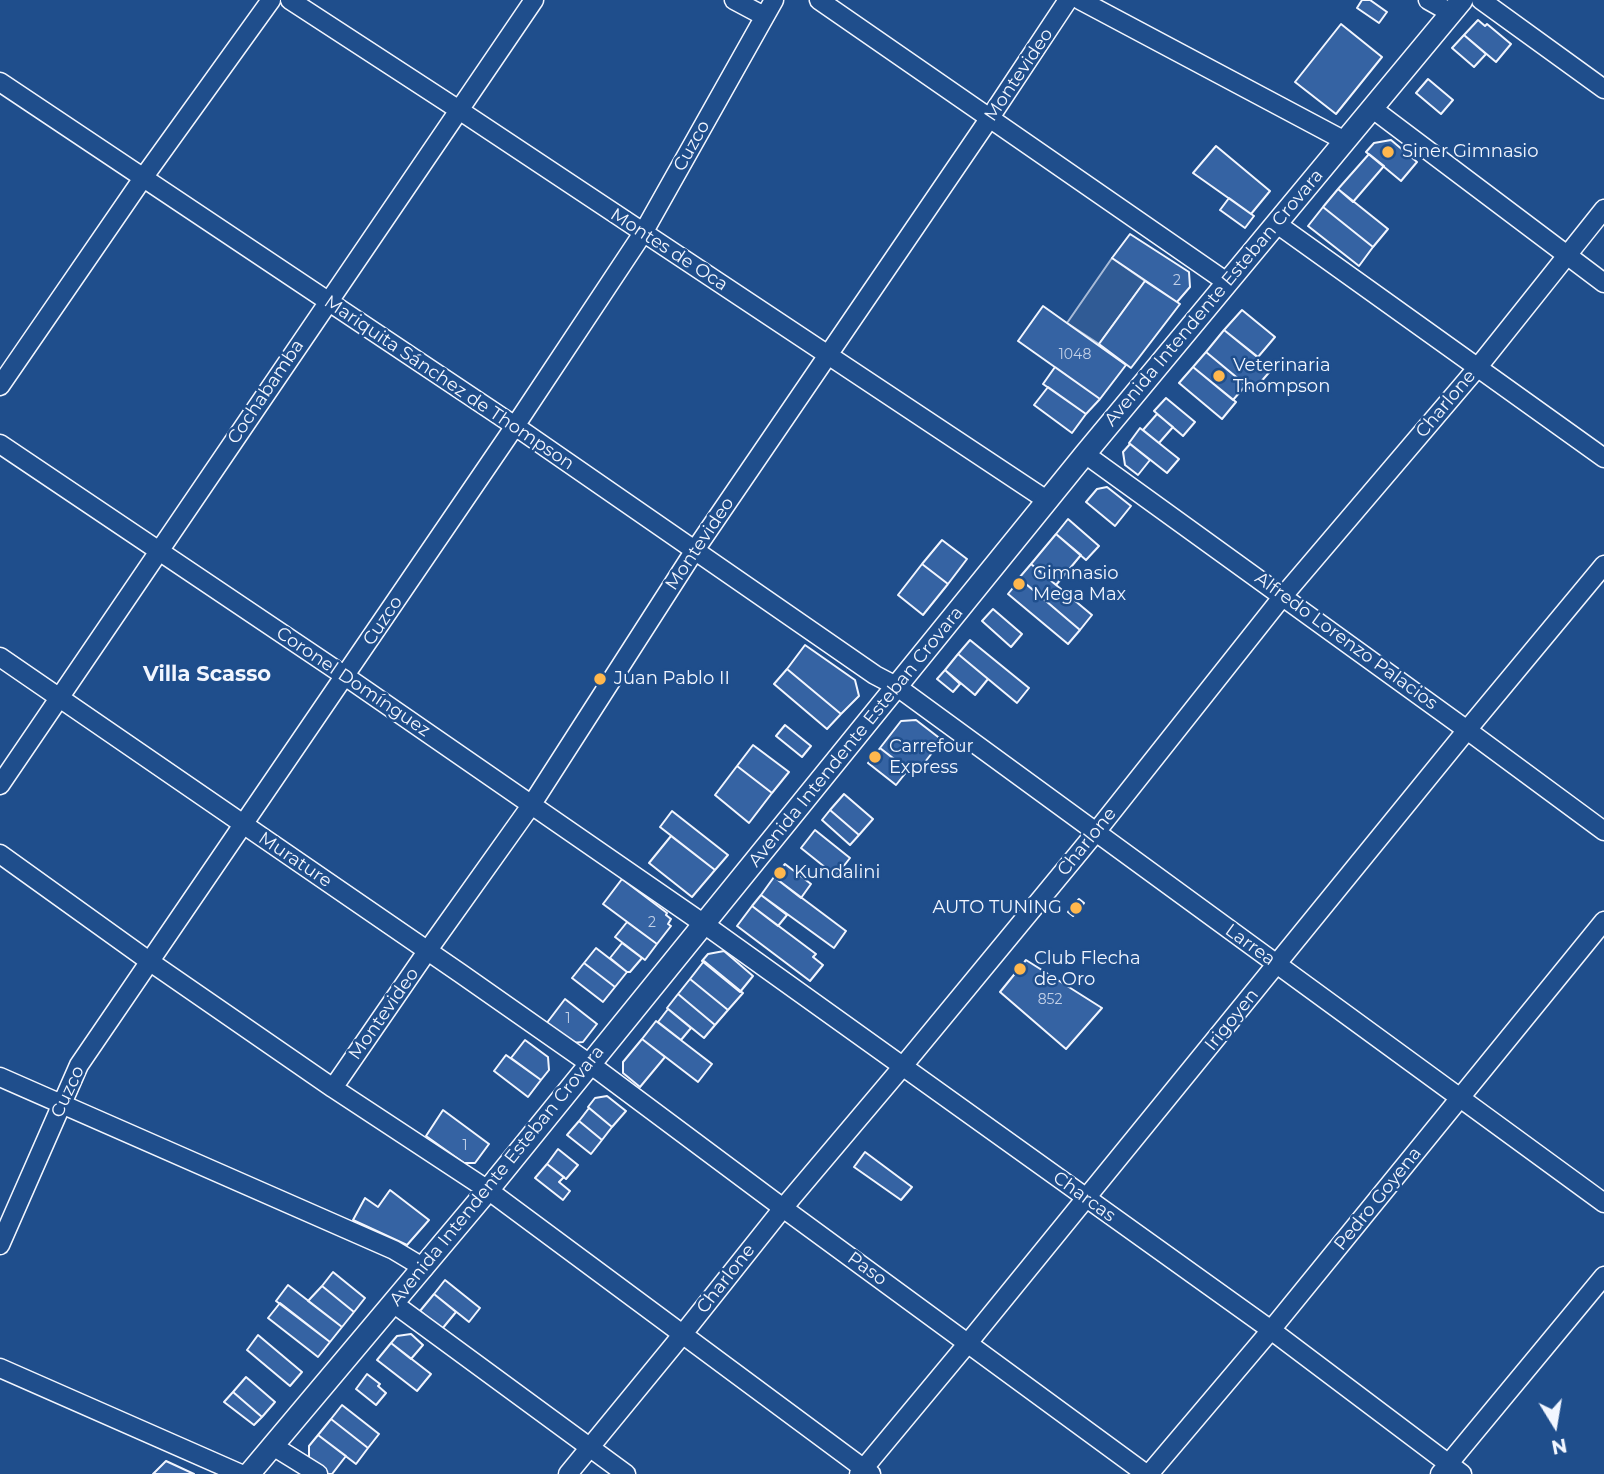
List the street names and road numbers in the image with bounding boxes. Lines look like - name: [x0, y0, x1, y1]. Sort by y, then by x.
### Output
- street label: Montevideo: [980, 24, 1058, 126]
- street label: Cuzco: [669, 117, 715, 175]
- street label: Avenida Intendente Esteban Crovara: [1100, 165, 1328, 431]
- street label: Montes de Oca: [606, 204, 732, 296]
- street label: Mariquita Sánchez de Thompson: [320, 291, 578, 475]
- street label: Cochabamba: [223, 336, 309, 448]
- street label: Charlone: [1411, 366, 1481, 442]
- street label: Montevideo: [661, 493, 739, 595]
- street label: Alfredo Lorenzo Palacios: [1251, 567, 1441, 715]
- street label: Cuzco: [359, 592, 407, 650]
- street label: Avenida Intendente Esteban Crovara: [744, 602, 968, 872]
- street label: Coronel Domínguez: [272, 622, 434, 742]
- street label: Charlone: [1053, 803, 1121, 881]
- street label: Murature: [254, 828, 336, 892]
- street label: Larrea: [1221, 920, 1279, 970]
- street label: Montevideo: [344, 964, 424, 1064]
- street label: Irigoyen: [1201, 985, 1263, 1055]
- street label: Avenida Intendente Esteban Crovara: [385, 1041, 609, 1311]
- street label: Cuzco: [47, 1063, 89, 1121]
- street label: Pedro Goyena: [1330, 1143, 1426, 1255]
- street label: Charcas: [1048, 1167, 1120, 1227]
- street label: Charlone: [692, 1240, 760, 1318]
- street label: Paso: [843, 1248, 891, 1290]

